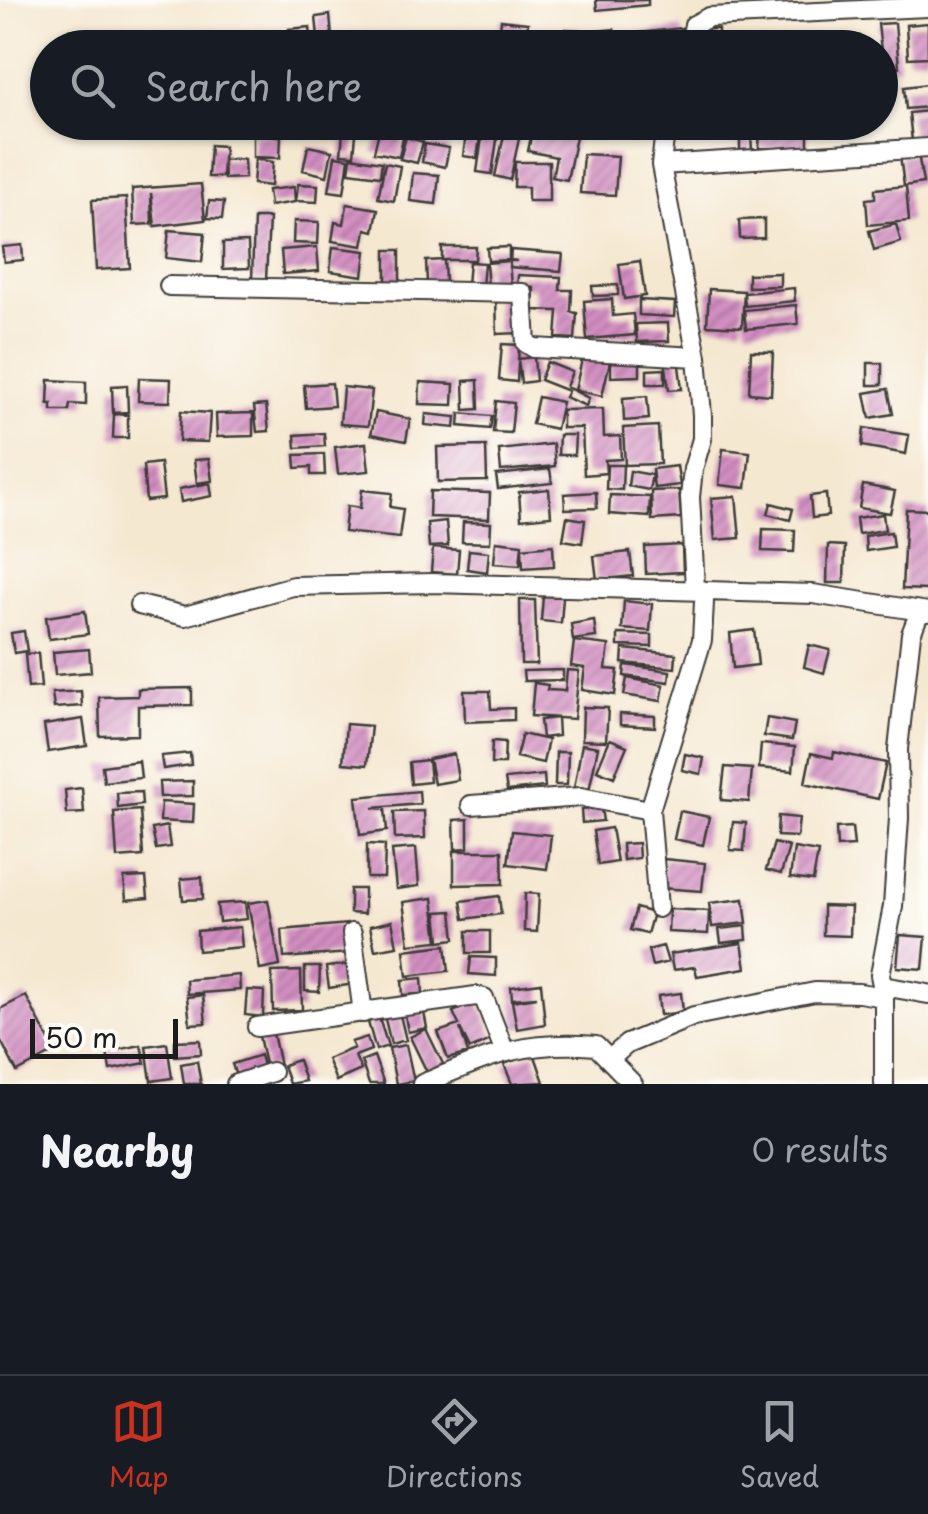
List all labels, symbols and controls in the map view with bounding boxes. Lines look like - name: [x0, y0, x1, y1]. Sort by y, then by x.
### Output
- search box: [30, 30, 898, 140]
- text: Search here: [145, 57, 362, 114]
- icon: search: [65, 58, 120, 113]
- scale bar: [30, 1014, 178, 1058]
- text: 50 m: [45, 1015, 118, 1058]
- text: Nearby: [40, 1118, 194, 1181]
- text: 0 results: [752, 1125, 888, 1173]
- tab: Map: [109, 1394, 169, 1497]
- tab: Directions: [386, 1394, 522, 1497]
- tab: Saved: [740, 1394, 819, 1497]

